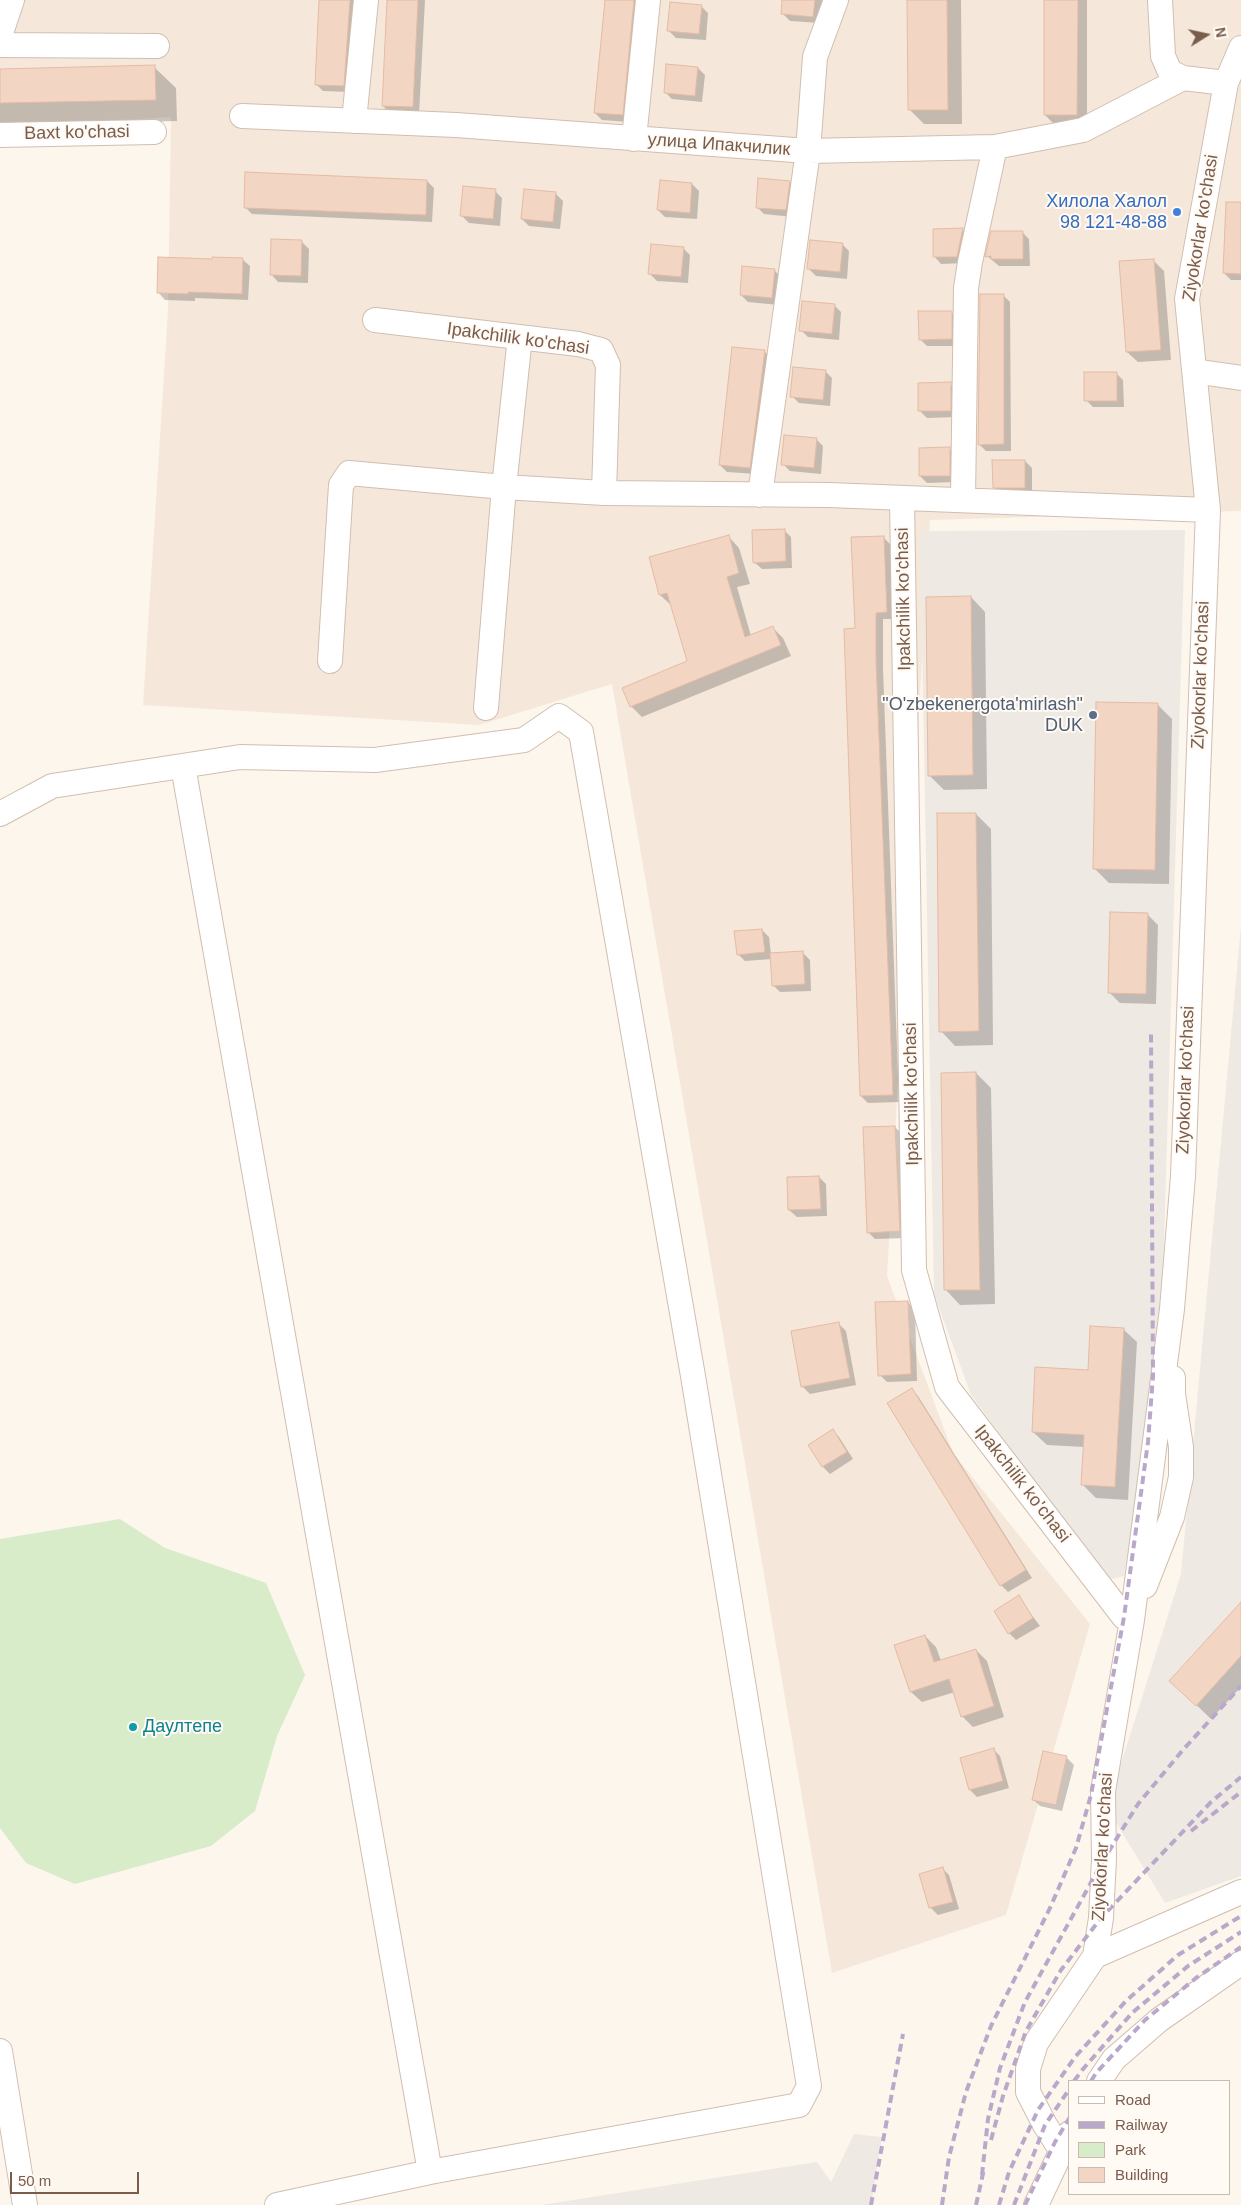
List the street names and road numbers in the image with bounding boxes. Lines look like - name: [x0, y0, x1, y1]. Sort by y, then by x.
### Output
- street label: Baxt ko'chasi: [24, 121, 130, 145]
- street label: улица Ипакчилик: [647, 129, 791, 161]
- street label: Ziyokorlar ko'chasi: [1179, 153, 1223, 303]
- street label: Ipakchilik ko'chasi: [445, 318, 591, 360]
- street label: Ipakchilik ko'chasi: [892, 527, 916, 671]
- street label: Ziyokorlar ko'chasi: [1188, 600, 1214, 750]
- street label: Ziyokorlar ko'chasi: [1173, 1005, 1199, 1155]
- street label: Ipakchilik ko'chasi: [900, 1022, 924, 1166]
- street label: Ipakchilik ko'chasi: [969, 1421, 1075, 1547]
- street label: Ziyokorlar ko'chasi: [1088, 1772, 1118, 1922]

